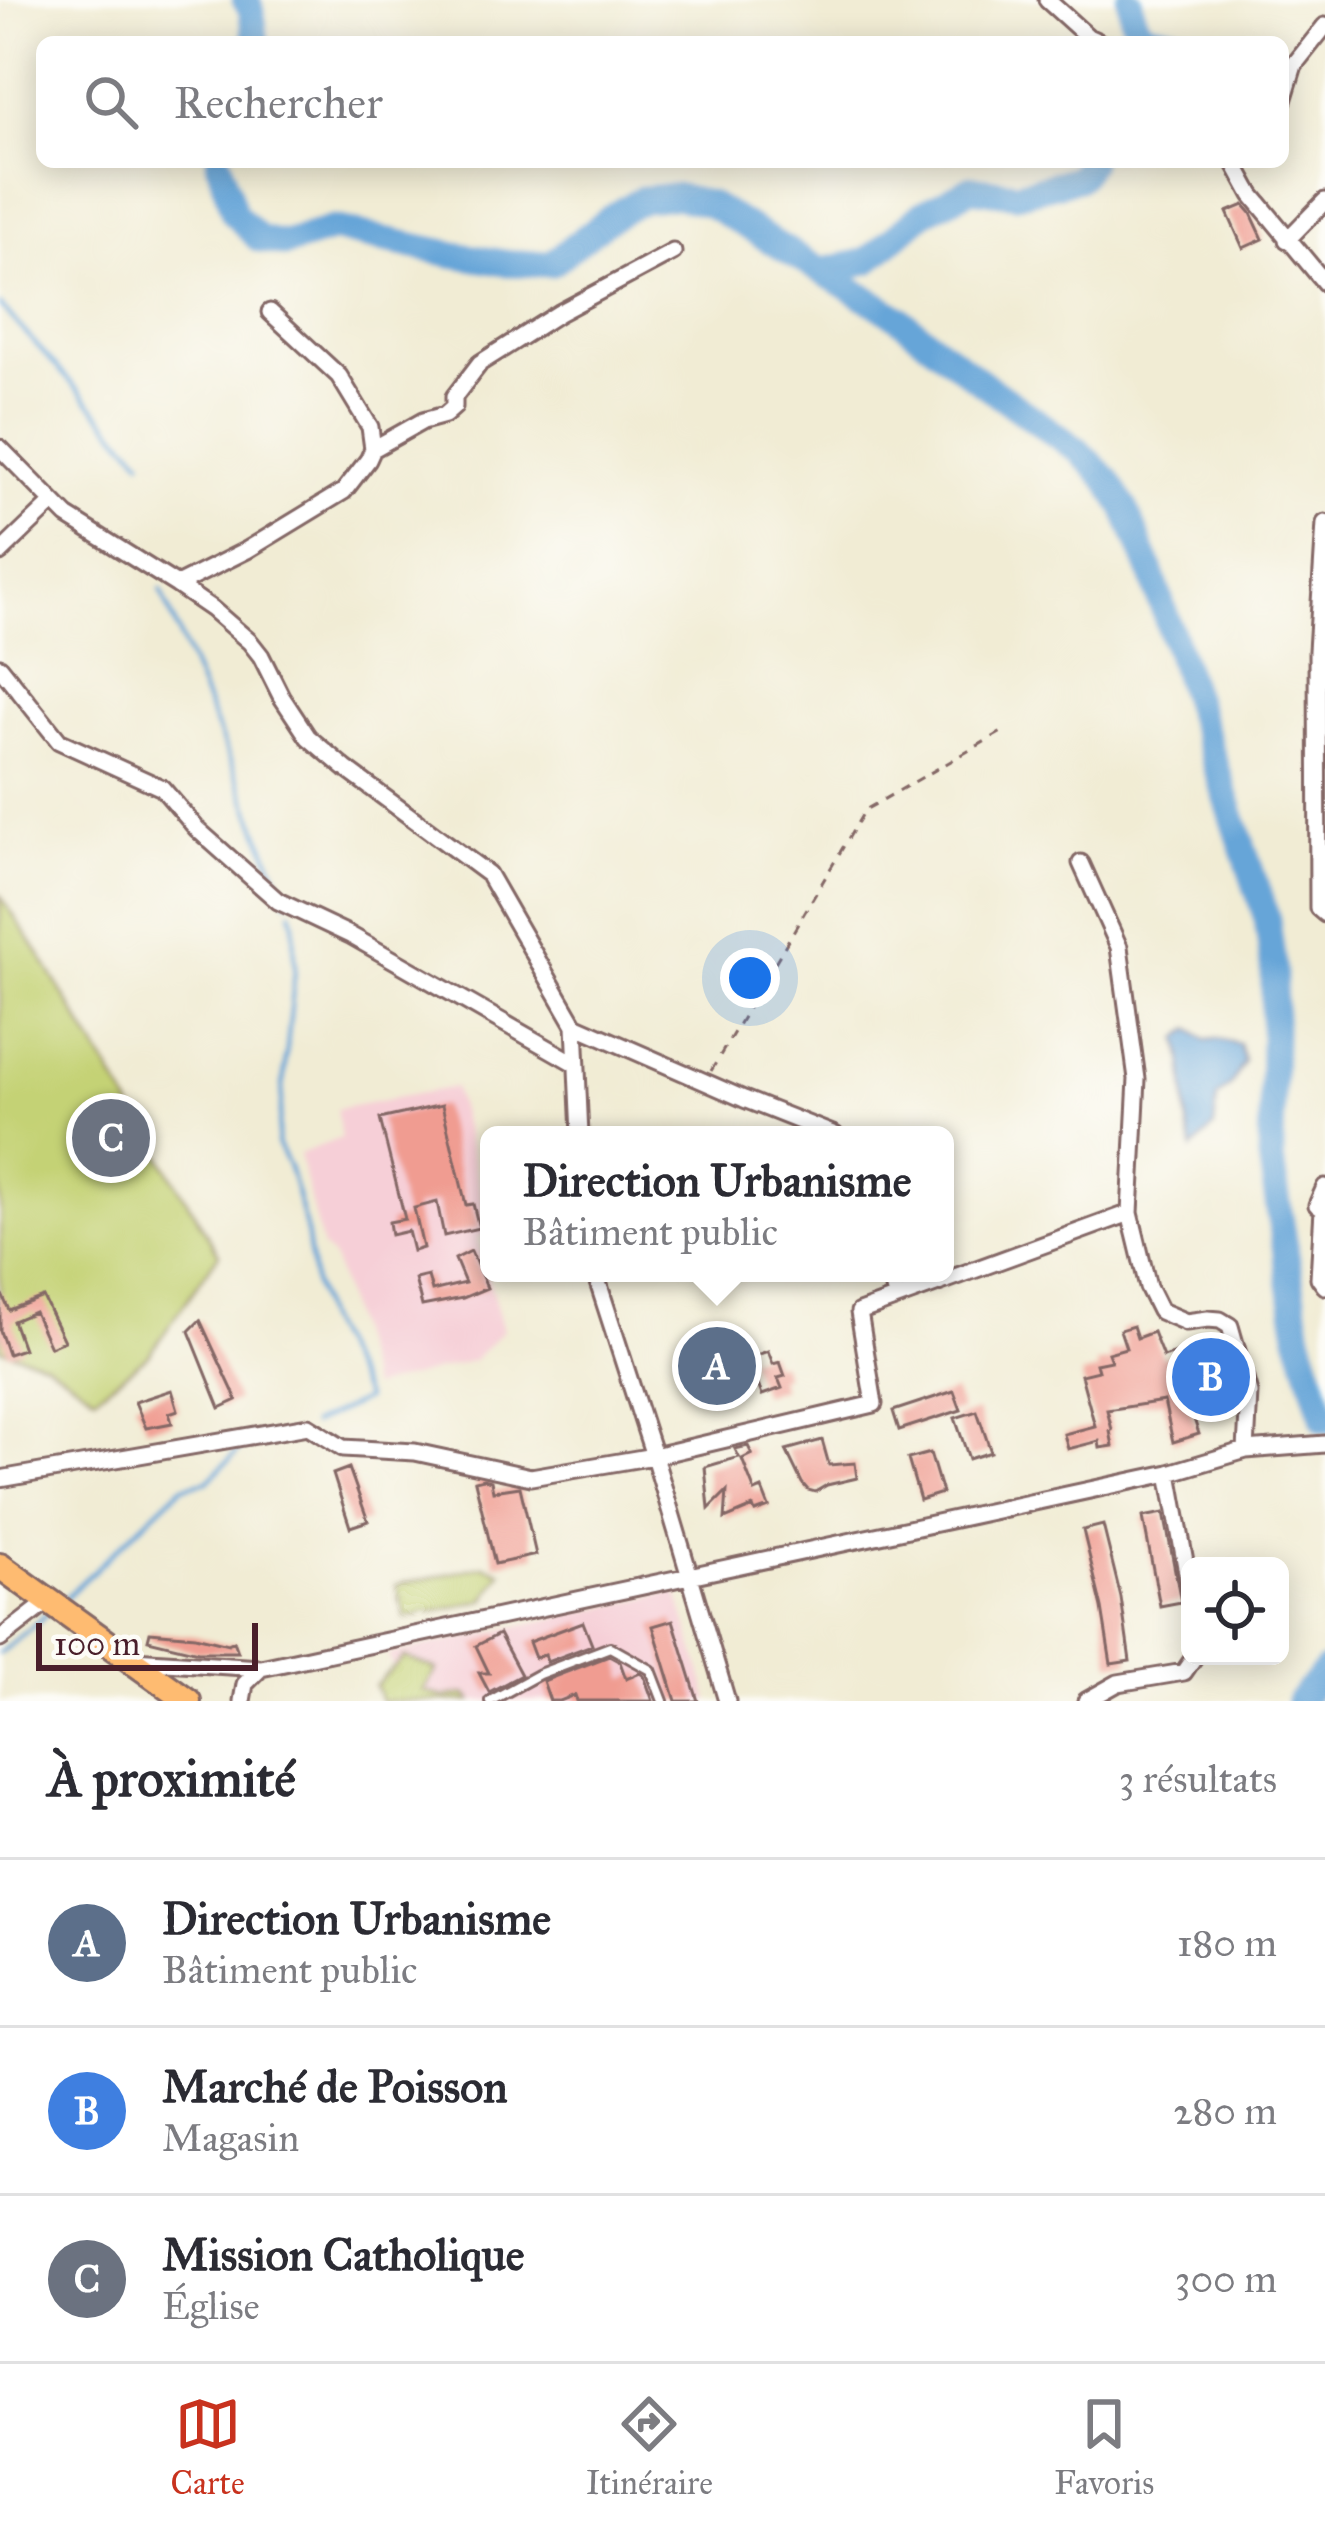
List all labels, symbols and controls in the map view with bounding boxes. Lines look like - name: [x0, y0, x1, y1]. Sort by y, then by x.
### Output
- search box: [36, 36, 1289, 168]
- icon: search: [78, 69, 144, 135]
- text: Rechercher: [174, 75, 383, 130]
- your location: [720, 948, 780, 1008]
- pin: C: [72, 1093, 150, 1183]
- popup: [480, 1126, 954, 1282]
- text: Direction Urbanisme: [522, 1153, 912, 1208]
- text: Bâtiment public: [522, 1208, 778, 1256]
- pin: A: [678, 1321, 756, 1411]
- pin: B: [1172, 1332, 1250, 1422]
- map controls: [1181, 1557, 1289, 1665]
- button: locate: [1181, 1557, 1289, 1665]
- scale bar: [36, 1617, 258, 1670]
- text: 100 m: [54, 1624, 140, 1664]
- text: À proximité: [48, 1748, 296, 1810]
- text: 3 résultats: [1119, 1755, 1277, 1803]
- text: Direction Urbanisme: [162, 1891, 551, 1946]
- text: A: [74, 1919, 100, 1967]
- text: 180 m: [1177, 1919, 1277, 1967]
- text: Bâtiment public: [162, 1946, 417, 1994]
- text: Marché de Poisson: [162, 2059, 508, 2114]
- text: B: [74, 2087, 100, 2135]
- text: 280 m: [1173, 2087, 1277, 2135]
- text: Magasin: [162, 2114, 299, 2162]
- text: Mission Catholique: [162, 2227, 525, 2282]
- text: C: [74, 2255, 100, 2303]
- text: 300 m: [1175, 2255, 1277, 2303]
- text: Église: [162, 2282, 260, 2330]
- tab: Carte: [171, 2391, 245, 2503]
- tab: Itinéraire: [586, 2391, 713, 2503]
- tab: Favoris: [1054, 2391, 1154, 2503]

